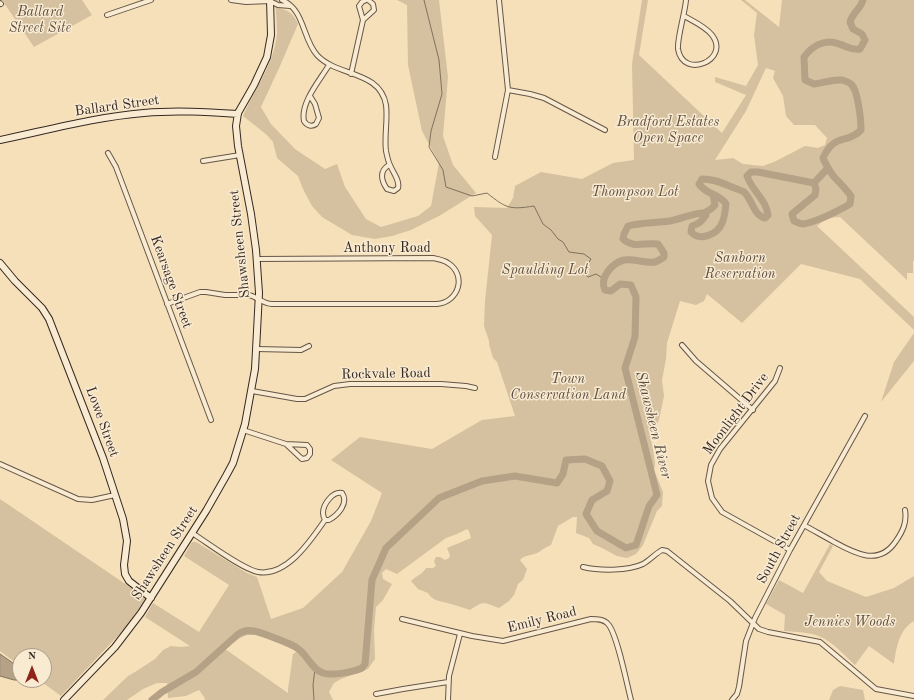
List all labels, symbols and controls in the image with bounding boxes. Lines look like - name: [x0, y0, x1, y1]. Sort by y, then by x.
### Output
- park label: Ballard Street Site: [9, 4, 71, 36]
- street label: Ballard Street: [74, 92, 160, 120]
- park label: Bradford Estates Open Space: [617, 114, 719, 146]
- park label: Thompson Lot: [592, 184, 678, 200]
- street label: Shawsheen Street: [226, 189, 254, 299]
- street label: Kearsage Street: [146, 233, 196, 331]
- street label: Anthony Road: [343, 240, 431, 256]
- park label: Sanborn Reservation: [704, 250, 776, 282]
- park label: Spaulding Lot: [501, 262, 589, 278]
- street label: Rockvale Road: [341, 365, 431, 383]
- water label: Shawsheen River: [631, 369, 675, 481]
- street label: Moonlight Drive: [700, 370, 772, 458]
- park label: Town Conservation Land: [510, 371, 626, 404]
- street label: Lowe Street: [81, 384, 123, 460]
- street label: Shawsheen Street: [128, 503, 202, 603]
- street label: South Street: [754, 511, 804, 587]
- street label: Emily Road: [506, 603, 578, 637]
- park label: Jennies Woods: [805, 614, 895, 630]
- north arrow: [12, 648, 52, 688]
- text: N: [28, 651, 36, 662]

